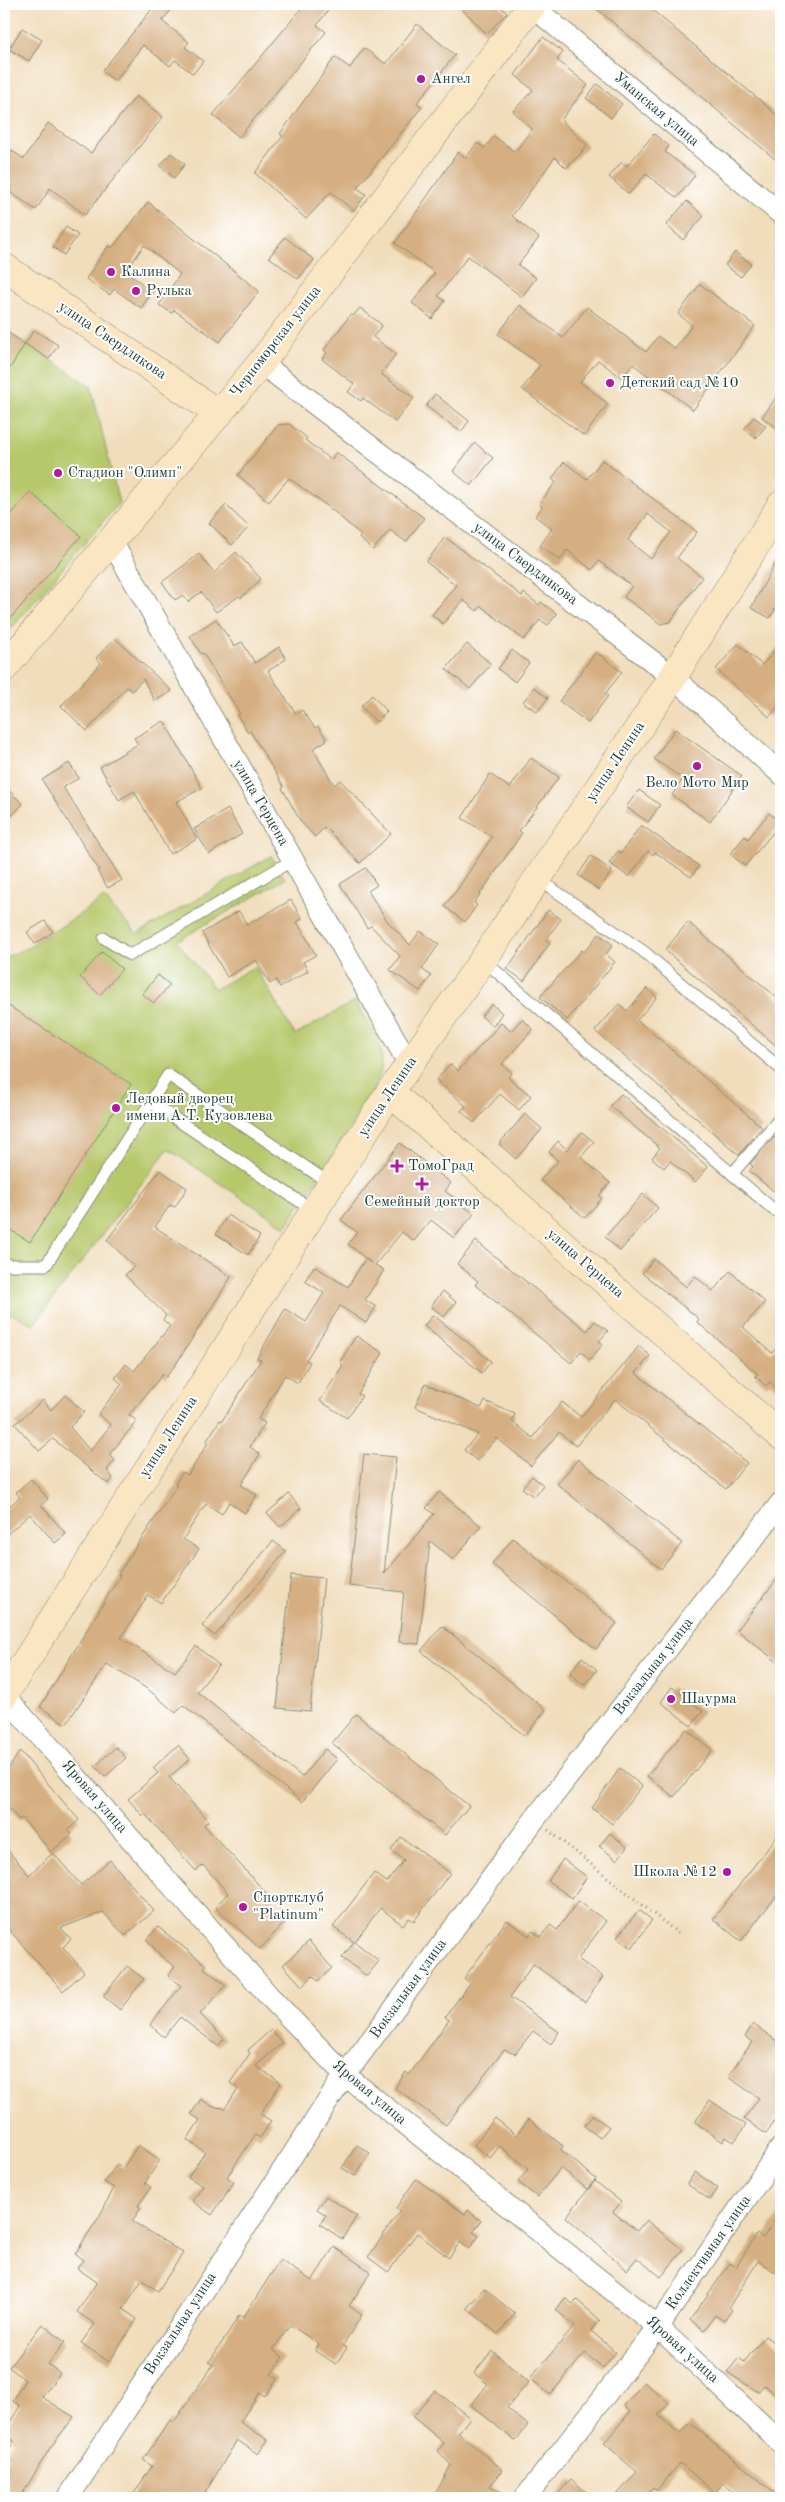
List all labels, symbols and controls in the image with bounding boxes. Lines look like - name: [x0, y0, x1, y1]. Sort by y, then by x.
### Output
- street label: Уманская улица: [610, 70, 702, 150]
- place label: Ангел: [431, 72, 471, 87]
- marker: Ангел: [415, 73, 427, 85]
- place label: Калина: [121, 265, 171, 280]
- marker: Калина: [105, 266, 117, 278]
- street label: Черноморская улица: [228, 283, 324, 401]
- place label: Рулька: [146, 284, 193, 299]
- marker: Рулька: [130, 285, 142, 297]
- street label: улица Свердликова: [55, 299, 169, 383]
- place label: Детский сад №10: [620, 376, 738, 391]
- marker: Детский сад №10: [604, 377, 616, 389]
- place label: Стадион "Олимп": [68, 466, 182, 481]
- marker: Стадион "Олимп": [52, 467, 64, 479]
- street label: улица Свердликова: [470, 520, 581, 608]
- street label: улица Ленина: [584, 719, 649, 805]
- street label: улица Герцена: [229, 757, 291, 849]
- marker: Вело Мото Мир: [691, 760, 703, 772]
- place label: Вело Мото Мир: [645, 776, 749, 791]
- street label: улица Ленина: [356, 1054, 421, 1140]
- place label: Ледовый дворец имени А.Т. Кузовлева: [126, 1092, 274, 1124]
- marker: Ледовый дворец имени А.Т. Кузовлева: [110, 1102, 122, 1114]
- marker: ТомоГрад: [390, 1159, 404, 1173]
- place label: ТомоГрад: [408, 1159, 474, 1174]
- marker: Семейный доктор: [415, 1177, 429, 1191]
- place label: Семейный доктор: [364, 1195, 480, 1210]
- street label: улица Герцена: [544, 1227, 627, 1302]
- street label: улица Ленина: [137, 1393, 201, 1480]
- street label: Вокзальная улица: [611, 1615, 697, 1719]
- place label: Шаурма: [681, 1692, 737, 1707]
- marker: Шаурма: [665, 1693, 677, 1705]
- street label: Яровая улица: [58, 1758, 130, 1837]
- place label: Школа №12: [633, 1865, 717, 1880]
- marker: Школа №12: [721, 1866, 733, 1878]
- place label: Спортклуб "Platinum": [253, 1891, 324, 1923]
- marker: Спортклуб "Platinum": [237, 1901, 249, 1913]
- street label: Вокзальная улица: [368, 1936, 450, 2042]
- street label: Яровая улица: [329, 2058, 409, 2129]
- street label: Коллективная улица: [664, 2192, 755, 2313]
- street label: Вокзальная улица: [142, 2270, 220, 2378]
- street label: Яровая улица: [643, 2314, 721, 2387]

